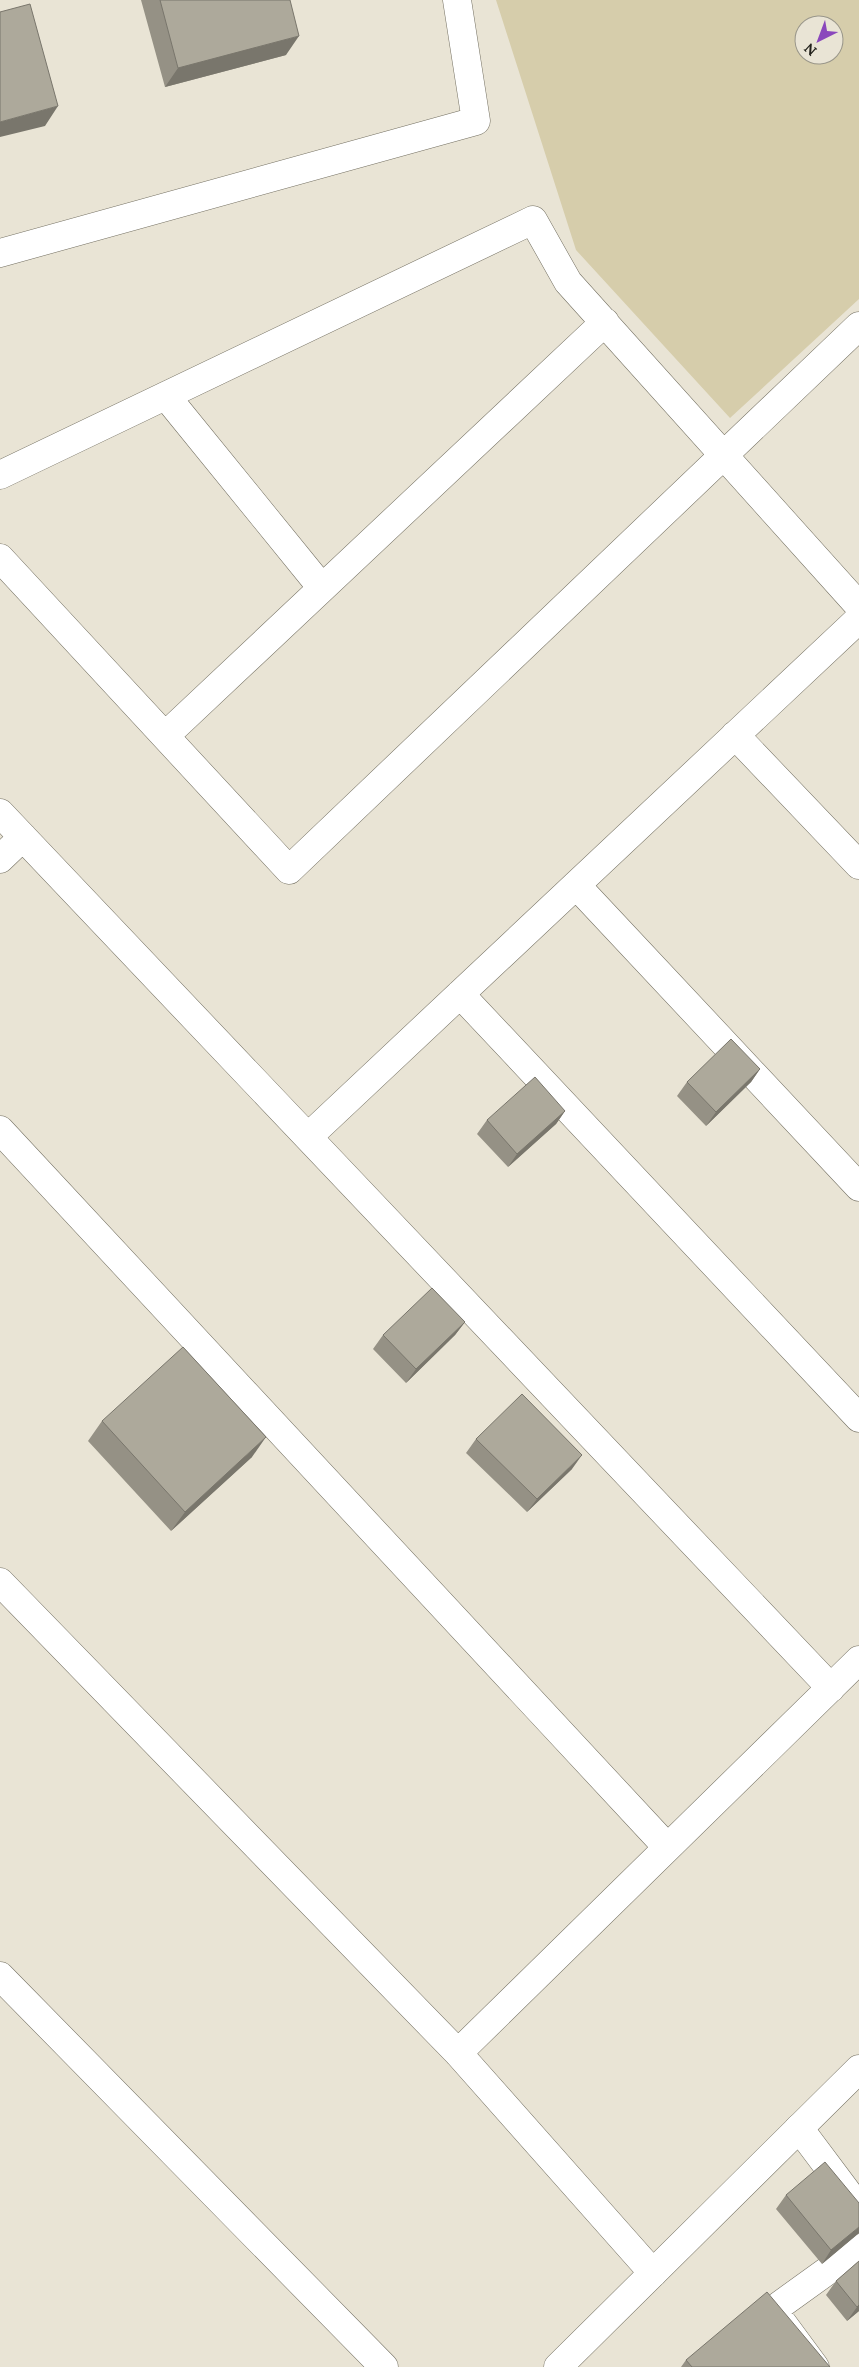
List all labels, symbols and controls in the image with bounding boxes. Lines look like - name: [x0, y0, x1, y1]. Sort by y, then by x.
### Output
- north arrow: [794, 15, 844, 65]
- text: N: [800, 39, 820, 60]

